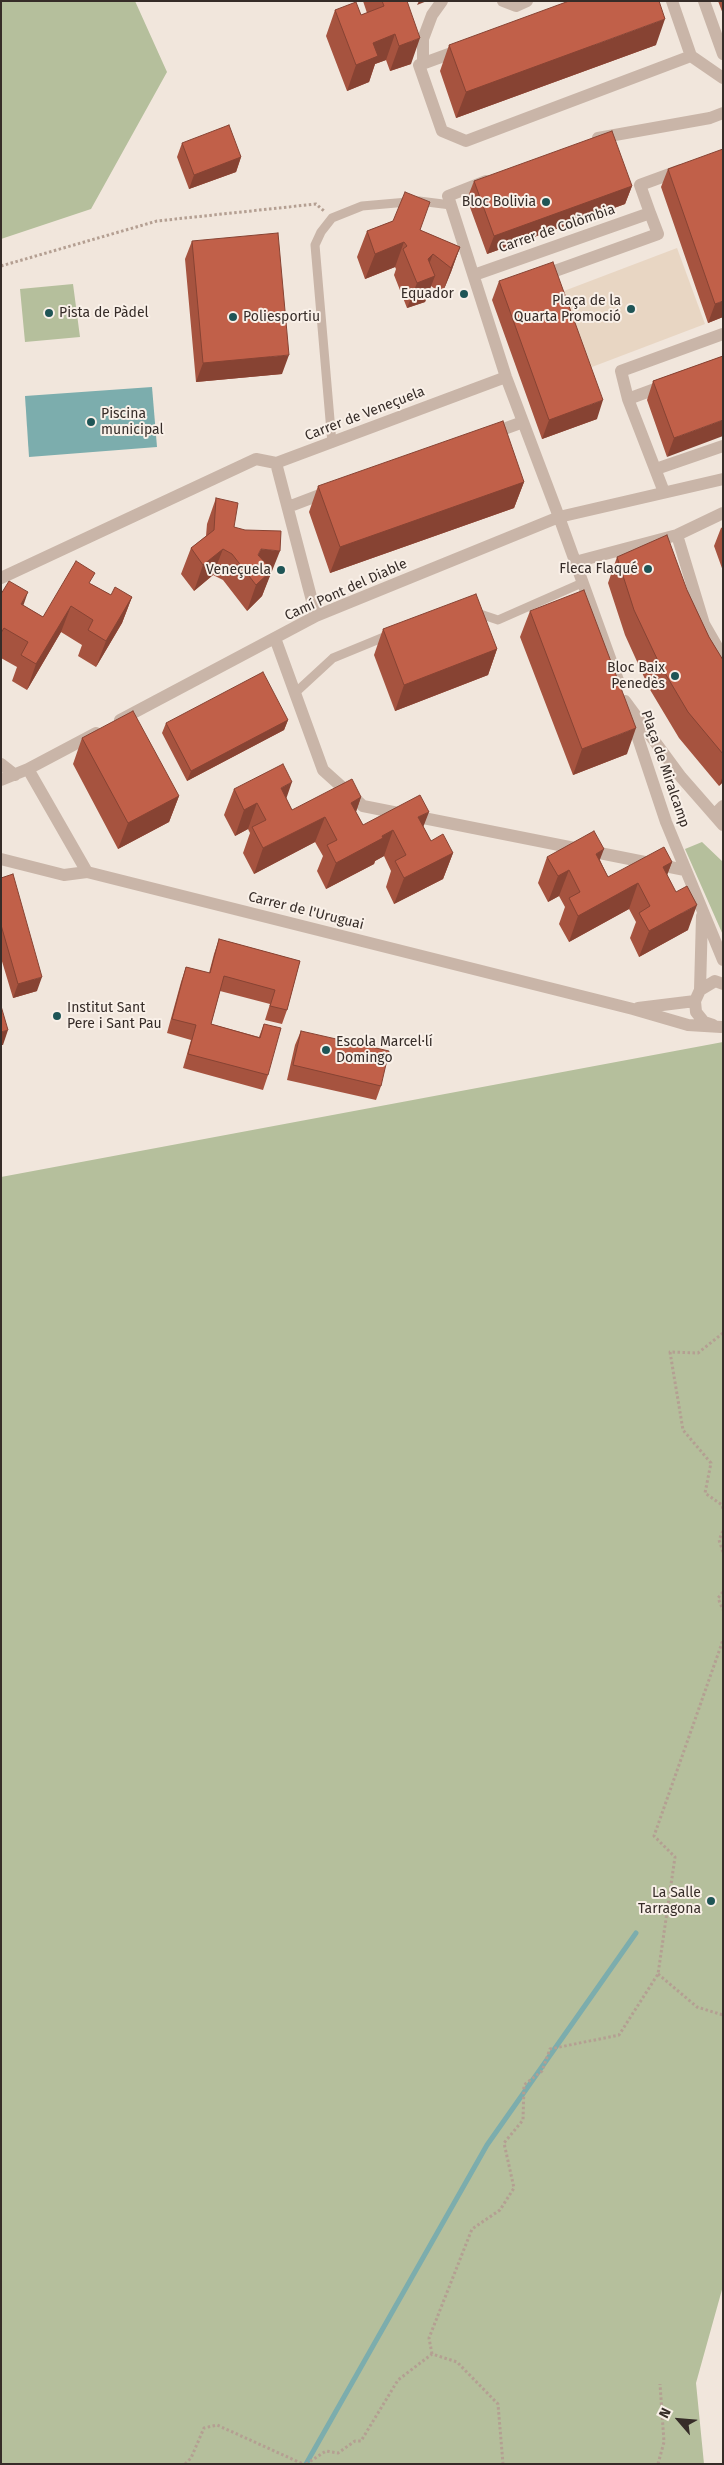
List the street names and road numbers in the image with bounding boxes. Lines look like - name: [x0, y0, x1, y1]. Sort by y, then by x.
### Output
- street label: Carrer de Colòmbia: [497, 201, 617, 257]
- street label: Carrer de Veneçuela: [303, 383, 427, 445]
- street label: Camí Pont del Diable: [282, 555, 410, 625]
- street label: Plaça de Miralcamp: [637, 708, 693, 830]
- street label: Carrer de l'Uruguai: [246, 888, 366, 934]

